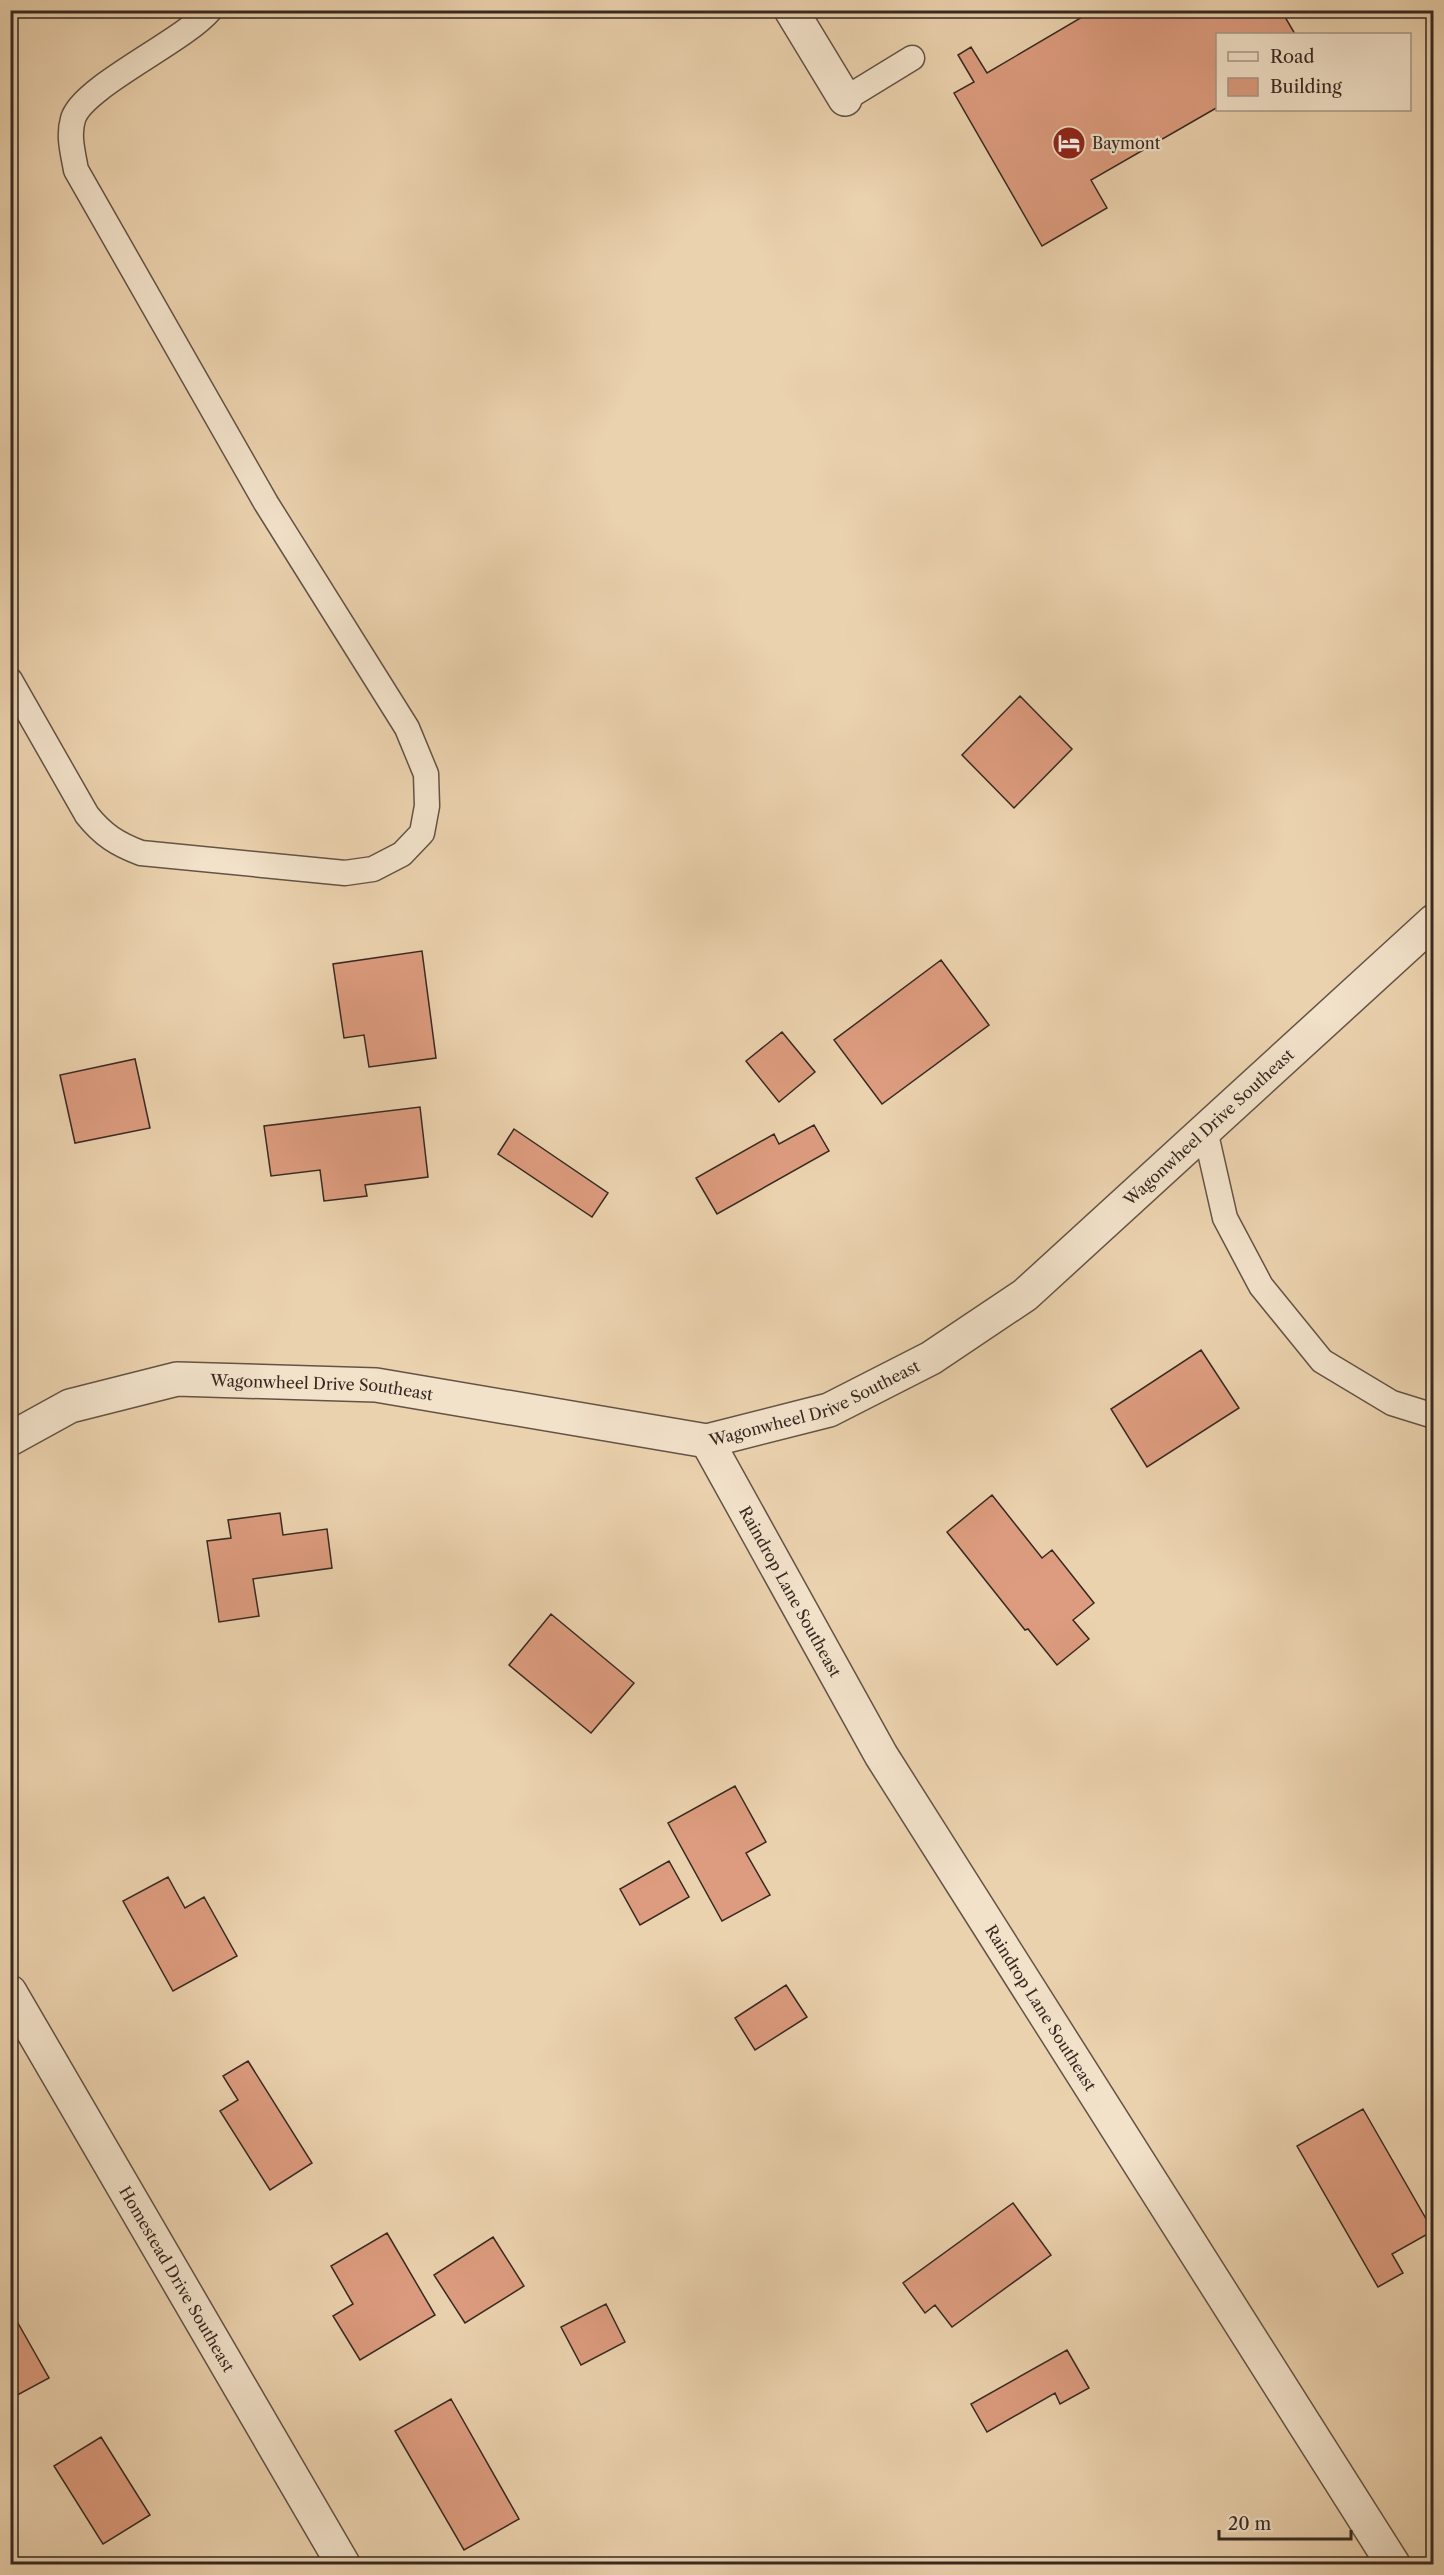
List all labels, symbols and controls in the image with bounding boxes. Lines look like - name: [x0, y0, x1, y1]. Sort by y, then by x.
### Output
- legend: [1216, 33, 1411, 111]
- text: Road: [1270, 46, 1315, 68]
- text: Building: [1270, 76, 1342, 98]
- hotel icon: Baymont: [1051, 125, 1087, 161]
- place label: Baymont: [1092, 133, 1161, 153]
- street label: Wagonwheel Drive Southeast: [1119, 1044, 1298, 1210]
- street label: Wagonwheel Drive Southeast: [706, 1355, 923, 1450]
- street label: Wagonwheel Drive Southeast: [209, 1370, 435, 1405]
- street label: Raindrop Lane Southeast: [735, 1502, 846, 1681]
- street label: Raindrop Lane Southeast: [981, 1921, 1101, 2095]
- street label: Homestead Drive Southeast: [115, 2182, 239, 2376]
- scale bar: [1219, 2503, 1351, 2541]
- text: 20 m: [1228, 2513, 1272, 2535]

